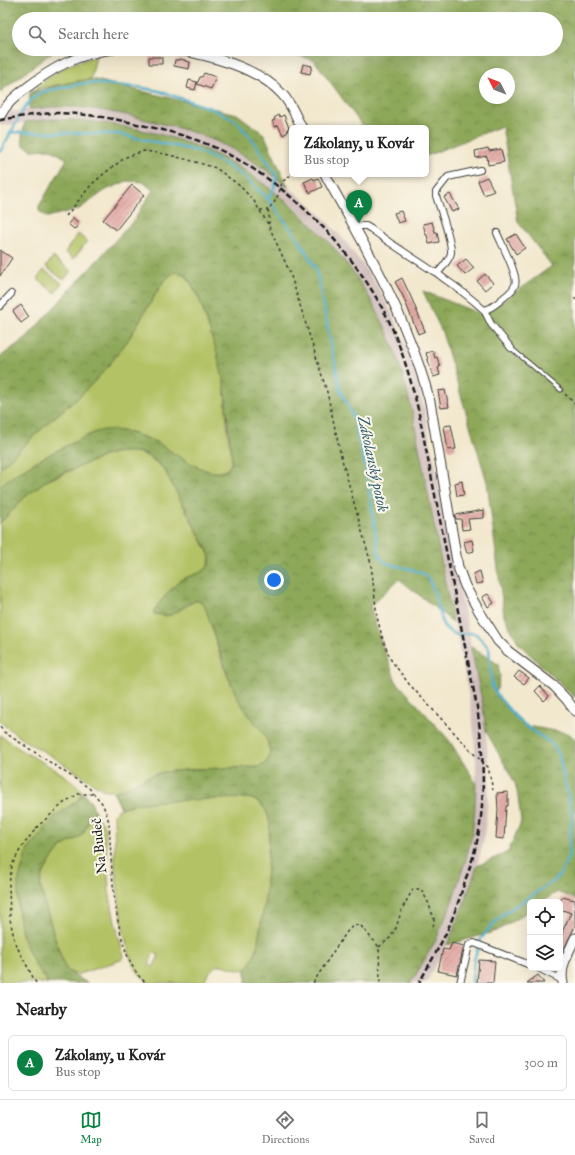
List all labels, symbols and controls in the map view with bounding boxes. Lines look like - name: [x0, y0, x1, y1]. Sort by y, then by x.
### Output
- search box: [12, 12, 563, 56]
- icon: search: [26, 23, 48, 45]
- text: Search here: [58, 25, 129, 43]
- north arrow: [479, 68, 515, 104]
- popup: [289, 125, 429, 177]
- text: Zákolany, u Kovár: [304, 134, 414, 152]
- text: Bus stop: [304, 152, 349, 168]
- pin: A: [346, 190, 372, 223]
- water label: Zákolanský potok: [353, 413, 392, 514]
- your location: [264, 570, 284, 590]
- street label: Na Budeč: [88, 817, 110, 875]
- map controls: [527, 899, 563, 971]
- button: locate: [527, 899, 563, 935]
- button: layers: [527, 935, 563, 971]
- text: Nearby: [16, 999, 67, 1020]
- text: Zákolany, u Kovár: [55, 1046, 165, 1064]
- text: A: [26, 1055, 34, 1071]
- text: 300 m: [524, 1055, 558, 1071]
- text: Bus stop: [55, 1064, 101, 1080]
- tab: Map: [80, 1109, 102, 1146]
- tab: Directions: [262, 1109, 309, 1146]
- tab: Saved: [469, 1109, 495, 1146]

